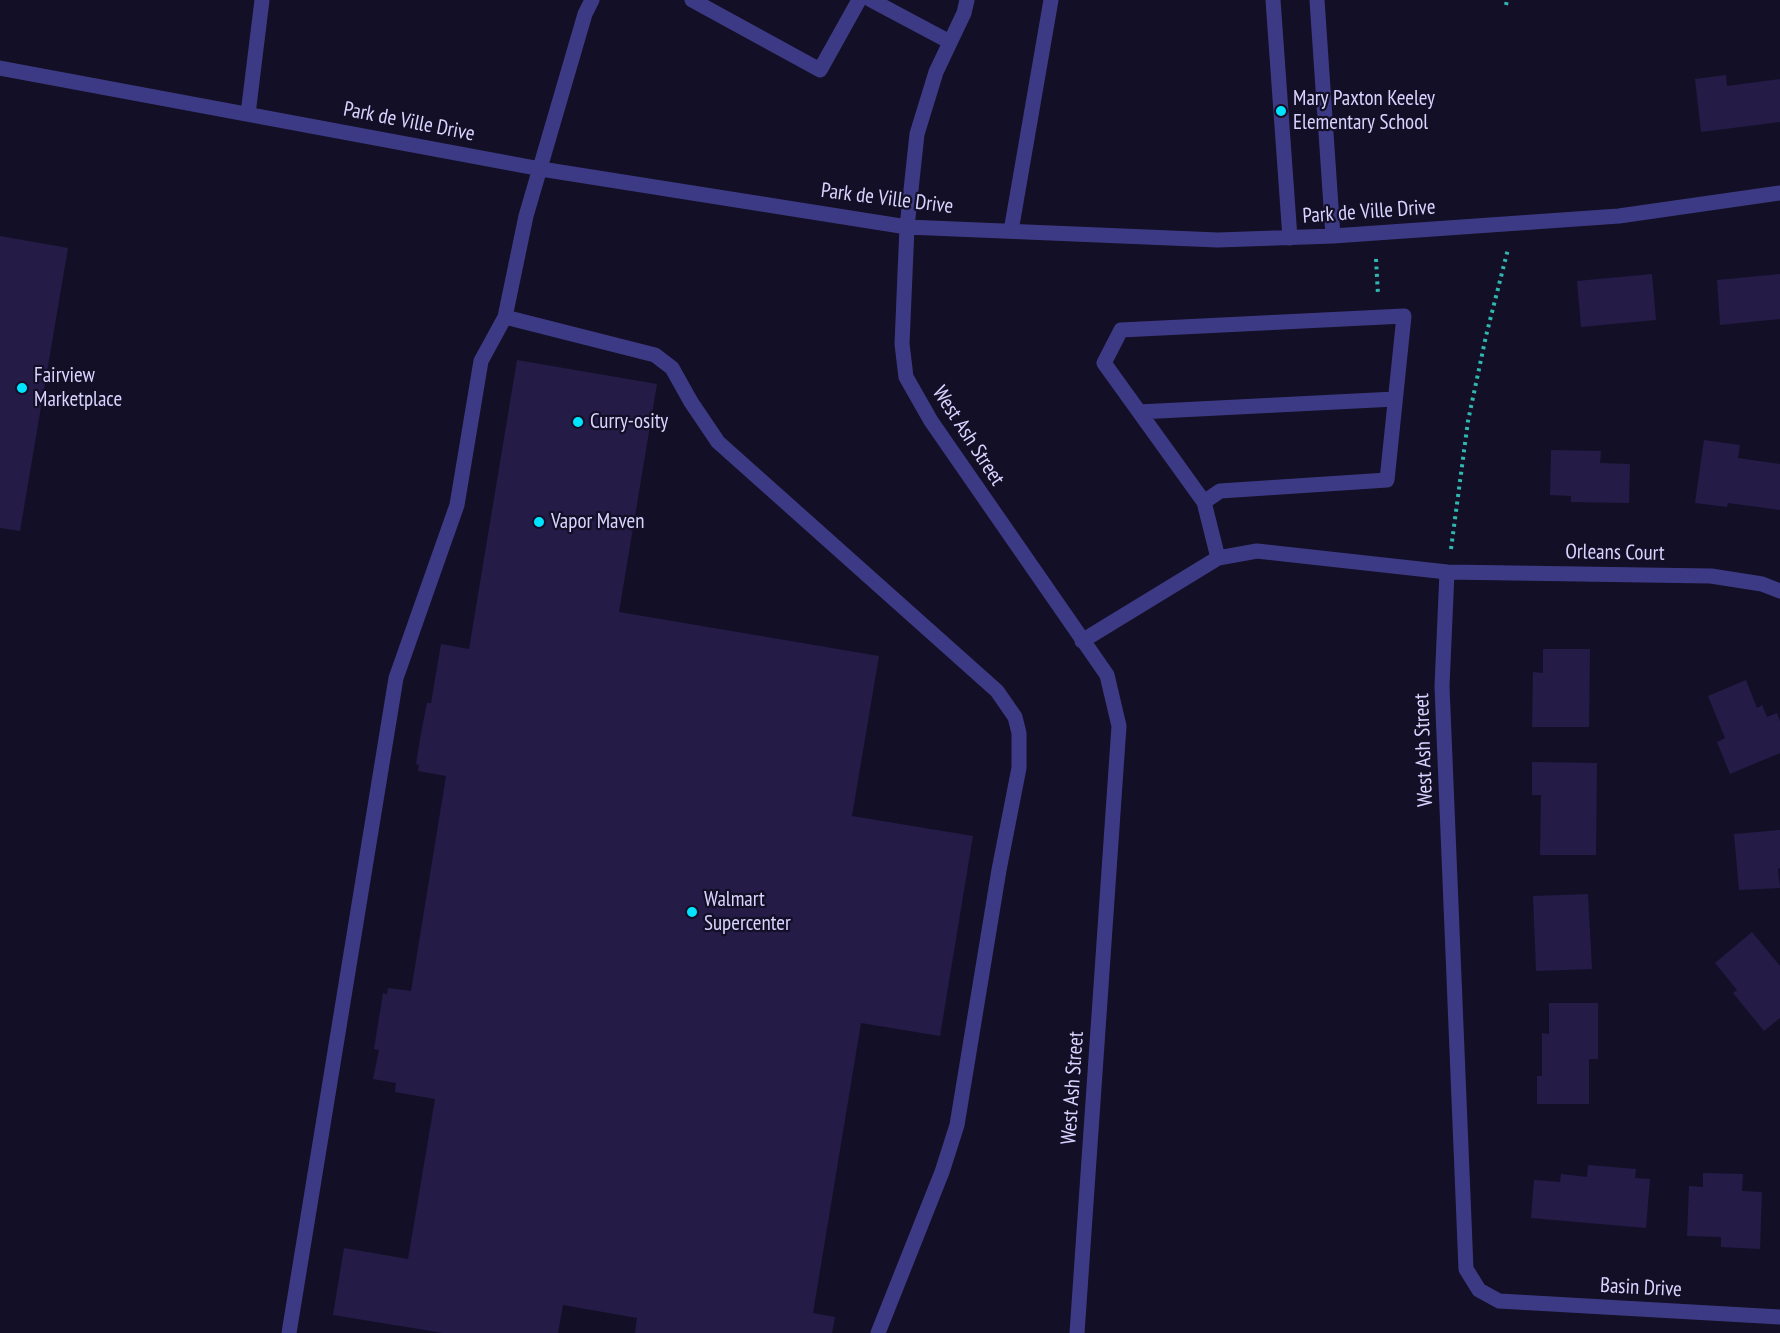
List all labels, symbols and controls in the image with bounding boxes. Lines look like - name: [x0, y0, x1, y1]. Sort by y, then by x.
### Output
- place label: Mary Paxton Keeley Elementary School: [1293, 86, 1435, 136]
- street label: Park de Ville Drive: [341, 97, 477, 147]
- marker: Mary Paxton Keeley Elementary School: [1274, 104, 1288, 118]
- street label: Park de Ville Drive: [819, 178, 955, 220]
- street label: Park de Ville Drive: [1302, 195, 1436, 229]
- place label: Fairview Marketplace: [34, 363, 122, 413]
- marker: Fairview Marketplace: [15, 381, 29, 395]
- street label: West Ash Street: [927, 382, 1009, 490]
- place label: Curry-osity: [590, 409, 668, 435]
- marker: Curry-osity: [571, 415, 585, 429]
- place label: Vapor Maven: [551, 509, 644, 535]
- marker: Vapor Maven: [532, 515, 546, 529]
- street label: Orleans Court: [1565, 540, 1665, 566]
- street label: West Ash Street: [1409, 693, 1439, 807]
- place label: Walmart Supercenter: [704, 887, 791, 937]
- marker: Walmart Supercenter: [685, 905, 699, 919]
- street label: West Ash Street: [1056, 1030, 1090, 1146]
- street label: Basin Drive: [1600, 1273, 1682, 1303]

